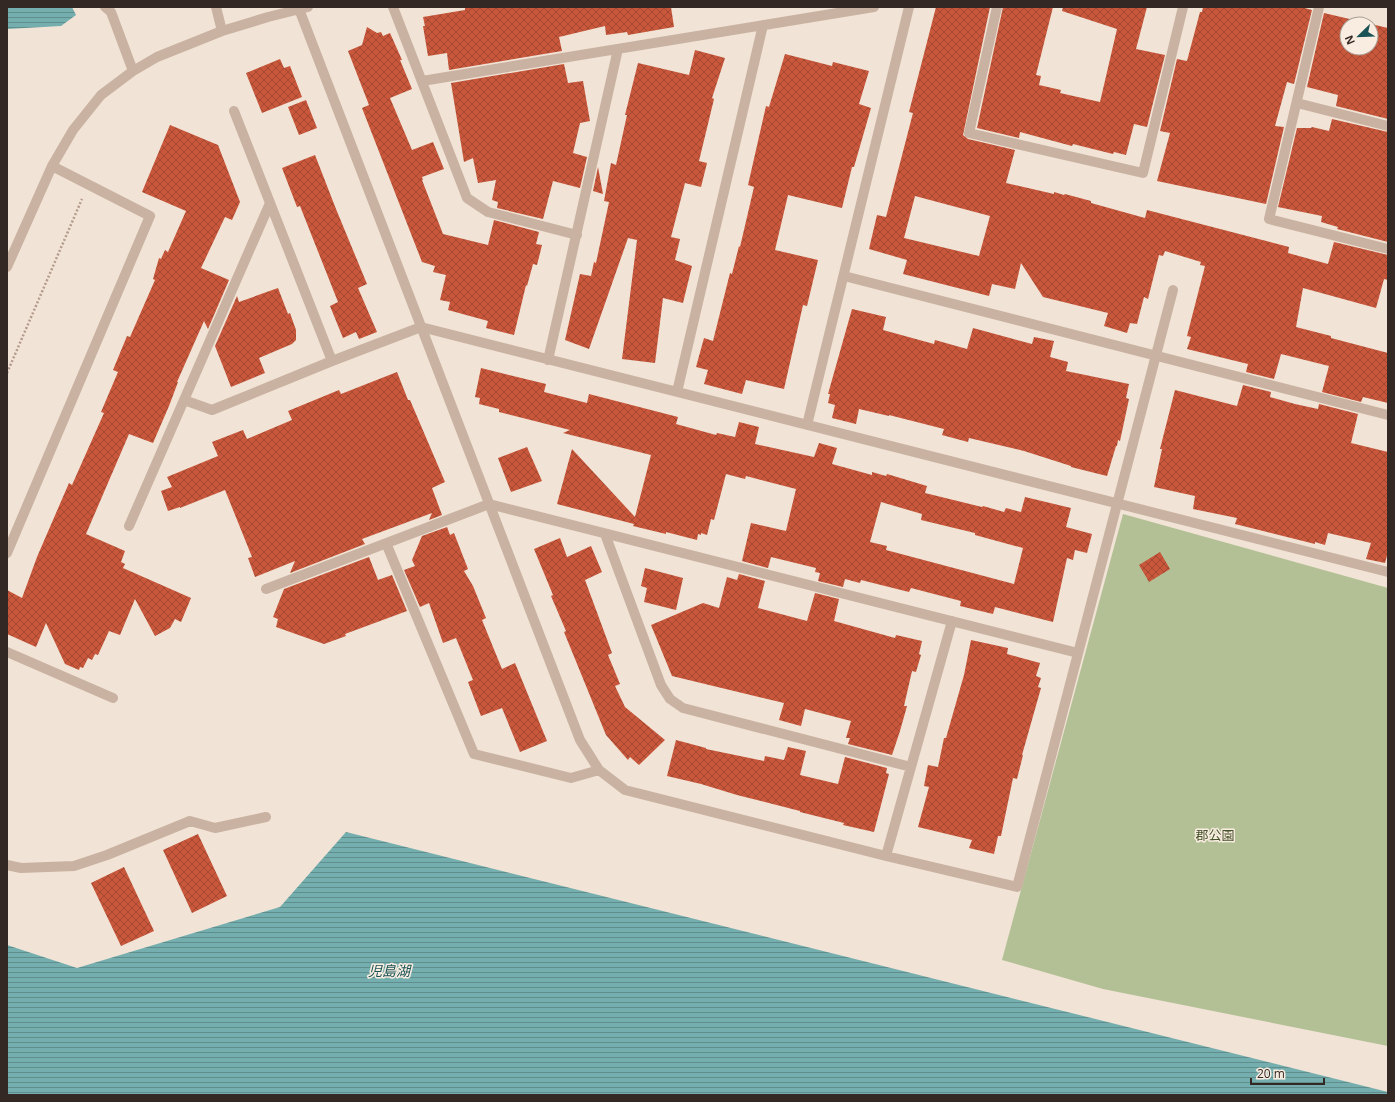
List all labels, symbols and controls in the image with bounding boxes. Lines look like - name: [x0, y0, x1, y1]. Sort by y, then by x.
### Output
- north arrow: [1339, 16, 1379, 56]
- text: N: [1341, 33, 1358, 47]
- park label: 郡公園: [1195, 826, 1235, 844]
- water label: 児島湖: [368, 961, 412, 980]
- scale bar: [1251, 1060, 1324, 1086]
- text: 20 m: [1257, 1065, 1285, 1082]

